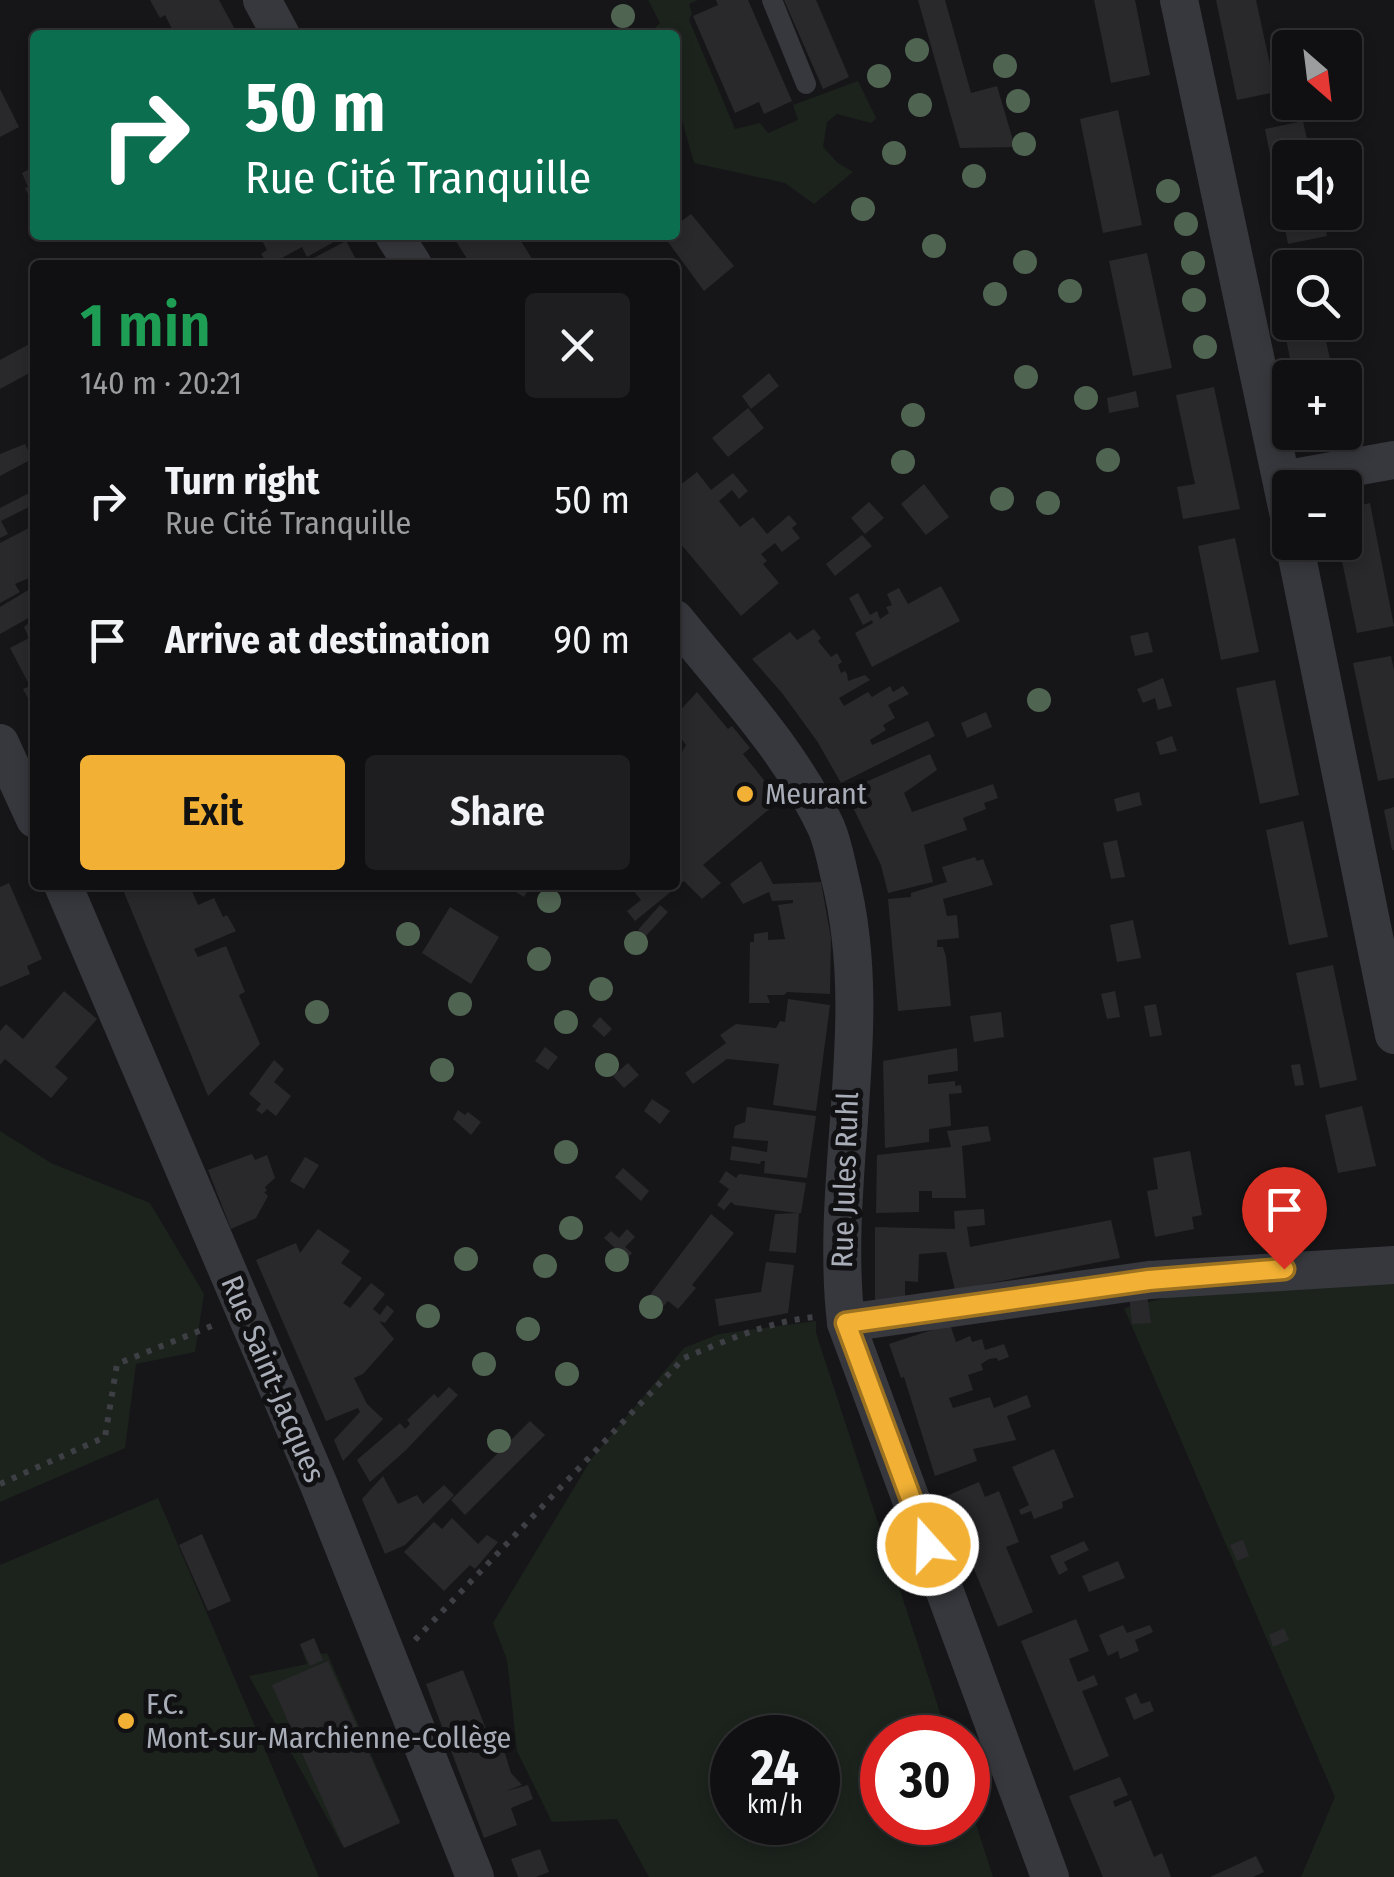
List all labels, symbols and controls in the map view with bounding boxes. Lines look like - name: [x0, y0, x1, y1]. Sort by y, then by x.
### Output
- north arrow: [1272, 30, 1362, 120]
- map controls: [1272, 30, 1362, 560]
- text: 50 m: [245, 66, 386, 150]
- icon: right: [80, 70, 210, 200]
- button: sound: [1272, 140, 1362, 230]
- text: Rue Cité Tranquille: [245, 151, 591, 205]
- button: search: [1272, 250, 1362, 340]
- text: 1 min: [80, 290, 211, 362]
- button: close: [525, 293, 630, 398]
- button: +: [1272, 360, 1362, 450]
- text: 140 m · 20:21: [80, 364, 242, 402]
- text: Turn right: [165, 458, 319, 504]
- button: −: [1272, 470, 1362, 560]
- icon: right: [80, 473, 135, 528]
- text: 50 m: [555, 477, 630, 523]
- text: Rue Cité Tranquille: [165, 504, 411, 542]
- icon: arrive: [80, 613, 135, 668]
- text: Arrive at destination: [165, 617, 490, 663]
- text: 90 m: [554, 617, 630, 663]
- button: Exit: [80, 755, 345, 870]
- button: Share: [365, 755, 630, 870]
- place label: Meurant: [765, 776, 867, 812]
- marker: Meurant: [734, 783, 756, 805]
- street label: Rue Jules Ruhl: [824, 1091, 866, 1269]
- pin: [1242, 1167, 1327, 1270]
- icon: arrive: [1257, 1182, 1312, 1237]
- street label: Rue Saint-Jacques: [213, 1270, 333, 1488]
- position arrow: [876, 1493, 980, 1597]
- place label: F.C. Mont-sur-Marchienne-Collège: [146, 1686, 511, 1756]
- marker: F.C. Mont-sur-Marchienne-Collège: [115, 1710, 137, 1732]
- speed limit sign: 30: [860, 1715, 990, 1845]
- text: 24: [751, 1738, 799, 1798]
- text: km/h: [747, 1790, 803, 1820]

